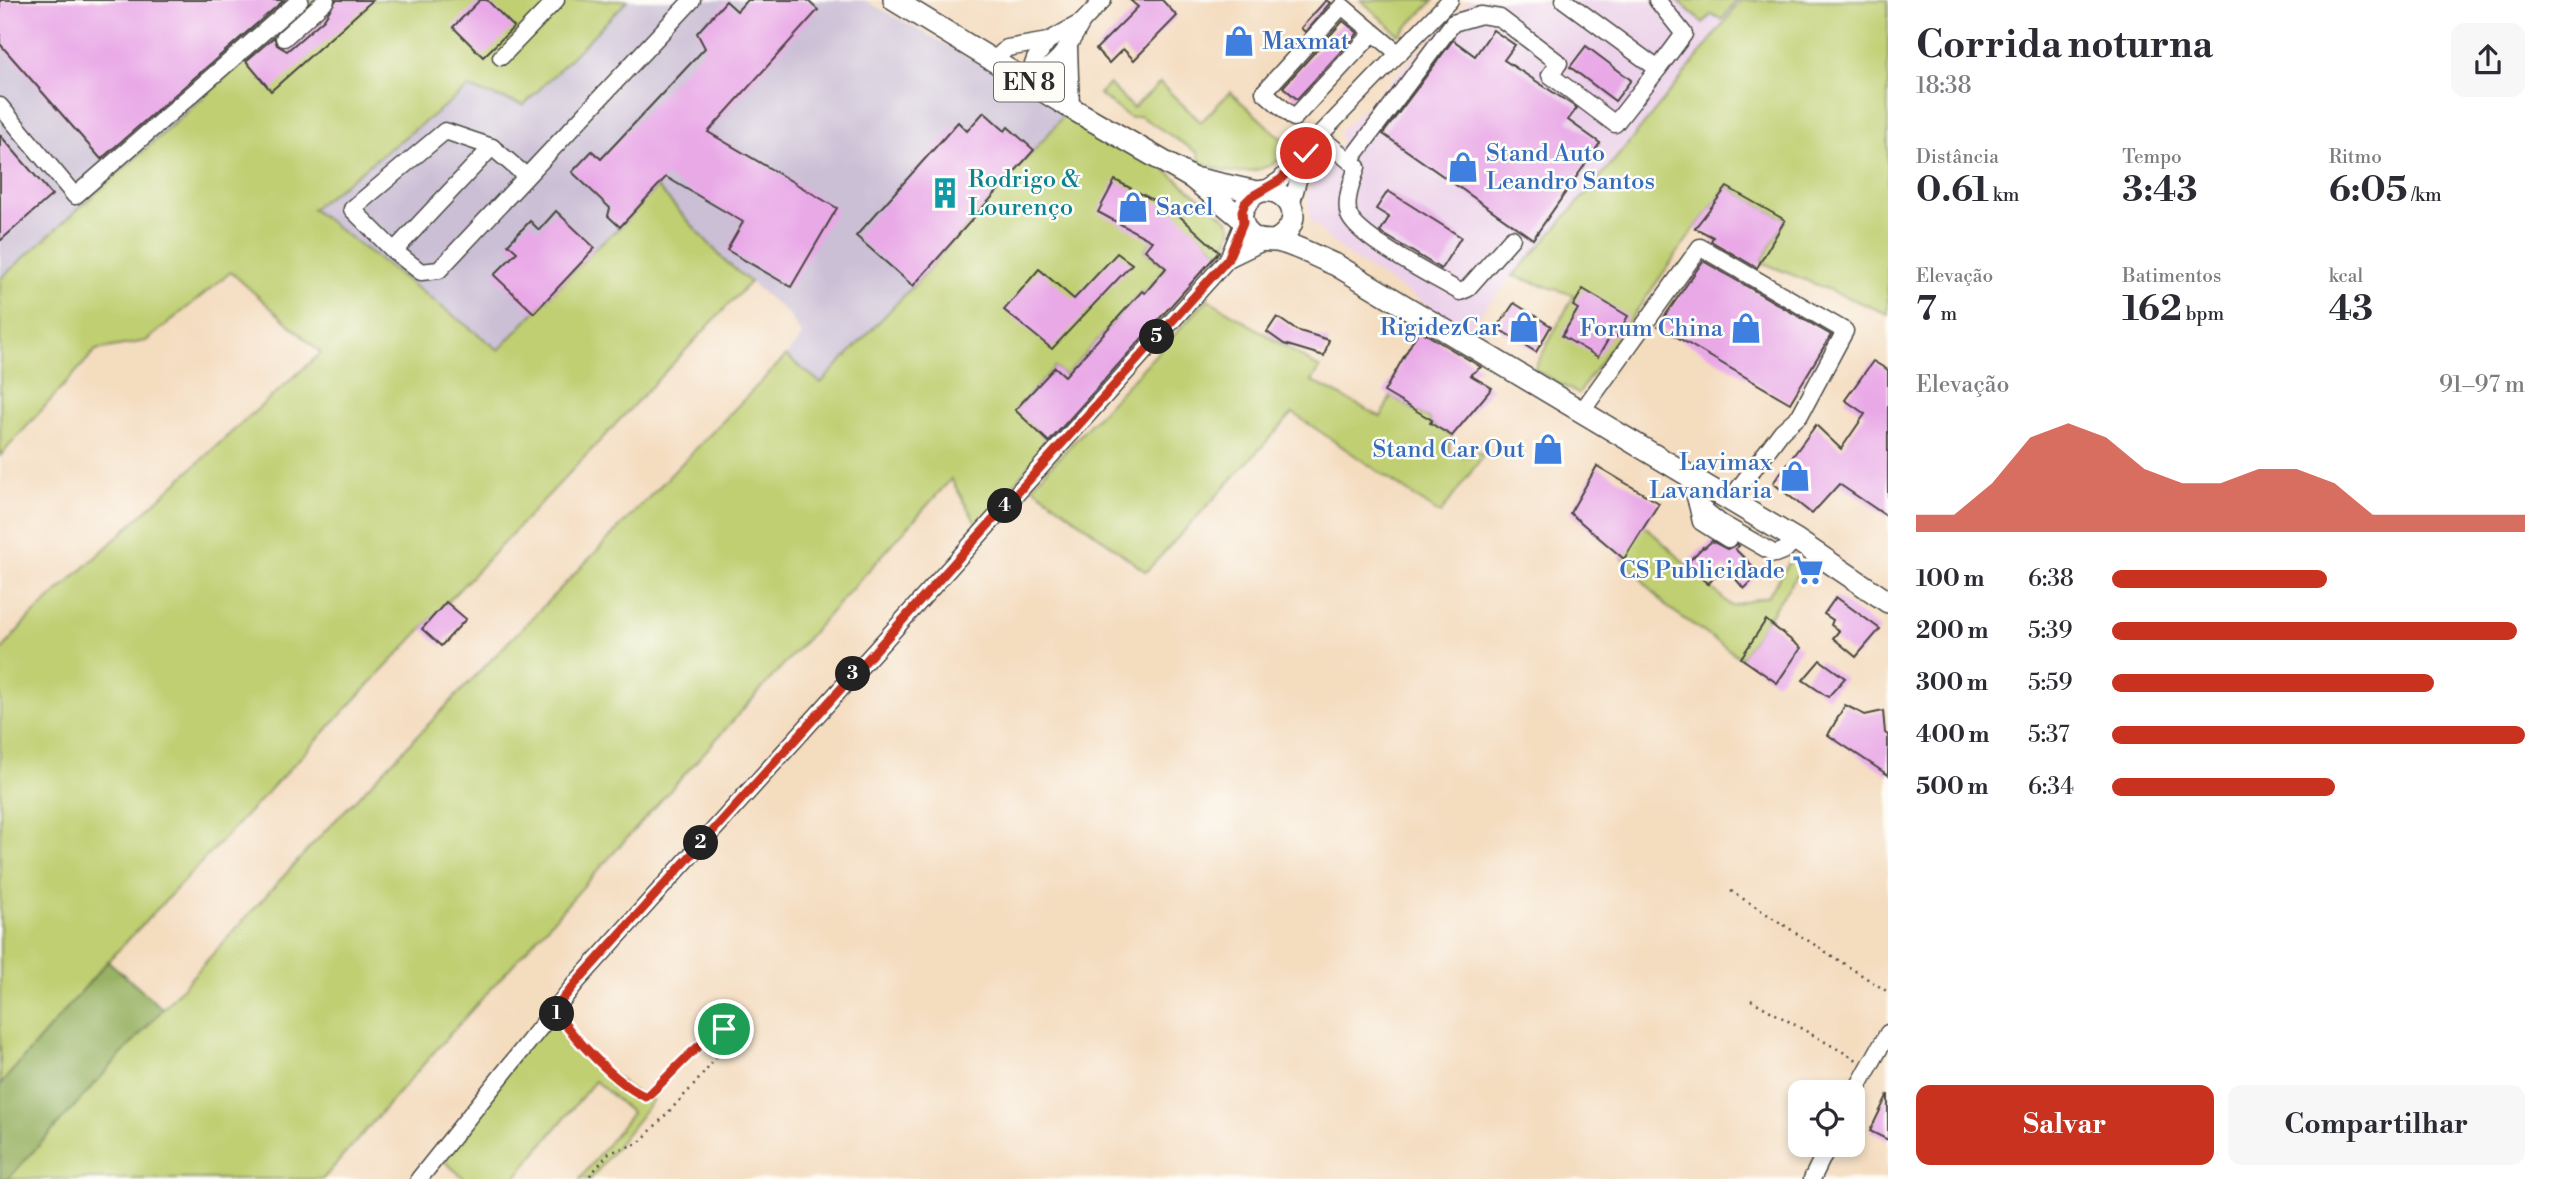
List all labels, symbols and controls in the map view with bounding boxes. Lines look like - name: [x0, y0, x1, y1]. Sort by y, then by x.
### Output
- text: Corrida noturna: [1916, 22, 2213, 69]
- button: share: [2451, 23, 2525, 97]
- shop icon: Maxmat: [1222, 24, 1256, 58]
- place label: Maxmat: [1262, 27, 1350, 57]
- road number: EN 8: [994, 62, 1064, 102]
- text: 18:38: [1916, 72, 1972, 100]
- pin: [1276, 123, 1336, 183]
- icon: check: [1287, 134, 1325, 172]
- place label: Stand Auto Leandro Santos: [1486, 139, 1655, 197]
- text: Distância: [1916, 145, 1999, 169]
- text: Tempo: [2122, 145, 2182, 169]
- text: Ritmo: [2329, 145, 2382, 169]
- shop icon: Stand Auto Leandro Santos: [1446, 150, 1480, 184]
- place label: Rodrigo & Lourenço: [968, 165, 1080, 223]
- text: 0.61: [1916, 169, 1989, 212]
- text: 3:43: [2122, 169, 2198, 212]
- text: 6:05: [2329, 169, 2407, 212]
- building icon: Rodrigo & Lourenço: [928, 176, 962, 210]
- text: km: [1989, 183, 2019, 207]
- text: /km: [2407, 183, 2442, 207]
- shop icon: Sacel: [1116, 190, 1150, 224]
- place label: Sacel: [1156, 193, 1213, 223]
- text: Elevação: [1916, 264, 1993, 288]
- text: Batimentos: [2122, 264, 2221, 288]
- text: kcal: [2329, 264, 2363, 288]
- text: 7: [1916, 288, 1937, 331]
- text: 162: [2122, 288, 2182, 331]
- text: 43: [2329, 288, 2373, 331]
- text: m: [1937, 302, 1957, 326]
- text: bpm: [2182, 302, 2224, 326]
- shop icon: RigidezCar: [1507, 310, 1541, 344]
- shop icon: Forum China: [1729, 311, 1763, 345]
- place label: RigidezCar: [1380, 313, 1501, 343]
- place label: Forum China: [1580, 314, 1724, 344]
- pin: 5: [1140, 320, 1174, 354]
- text: 5: [1151, 324, 1162, 348]
- text: Elevação: [1916, 371, 2009, 399]
- text: 91–97 m: [2439, 371, 2525, 399]
- shop icon: Stand Car Out: [1531, 432, 1565, 466]
- place label: Stand Car Out: [1372, 435, 1525, 465]
- place label: Lavimax Lavandaria: [1649, 448, 1773, 506]
- shop icon: Lavimax Lavandaria: [1778, 459, 1812, 493]
- pin: 4: [988, 489, 1023, 524]
- text: 4: [998, 493, 1011, 517]
- supermarket icon: CS Publicidade: [1791, 553, 1825, 587]
- place label: CS Publicidade: [1619, 556, 1785, 586]
- text: 100 m: [1916, 565, 1984, 593]
- text: 6:38: [2028, 565, 2074, 593]
- text: 200 m: [1916, 617, 1988, 645]
- text: 5:39: [2028, 617, 2073, 645]
- pin: 3: [836, 656, 870, 692]
- text: 3: [847, 661, 858, 685]
- text: 300 m: [1916, 669, 1988, 697]
- text: 5:59: [2028, 669, 2072, 697]
- text: 400 m: [1916, 721, 1989, 749]
- text: 5:37: [2028, 721, 2070, 749]
- text: 500 m: [1916, 773, 1988, 801]
- text: 6:34: [2028, 773, 2074, 801]
- pin: 2: [684, 826, 718, 860]
- text: 2: [695, 830, 706, 854]
- pin: 1: [540, 996, 574, 1032]
- pin: [694, 999, 754, 1059]
- text: 1: [552, 1001, 561, 1025]
- icon: arrive: [705, 1010, 743, 1048]
- map controls: [1788, 1080, 1865, 1157]
- button: locate: [1788, 1080, 1865, 1157]
- button: Salvar: [1916, 1085, 2214, 1165]
- button: Compartilhar: [2228, 1085, 2525, 1165]

